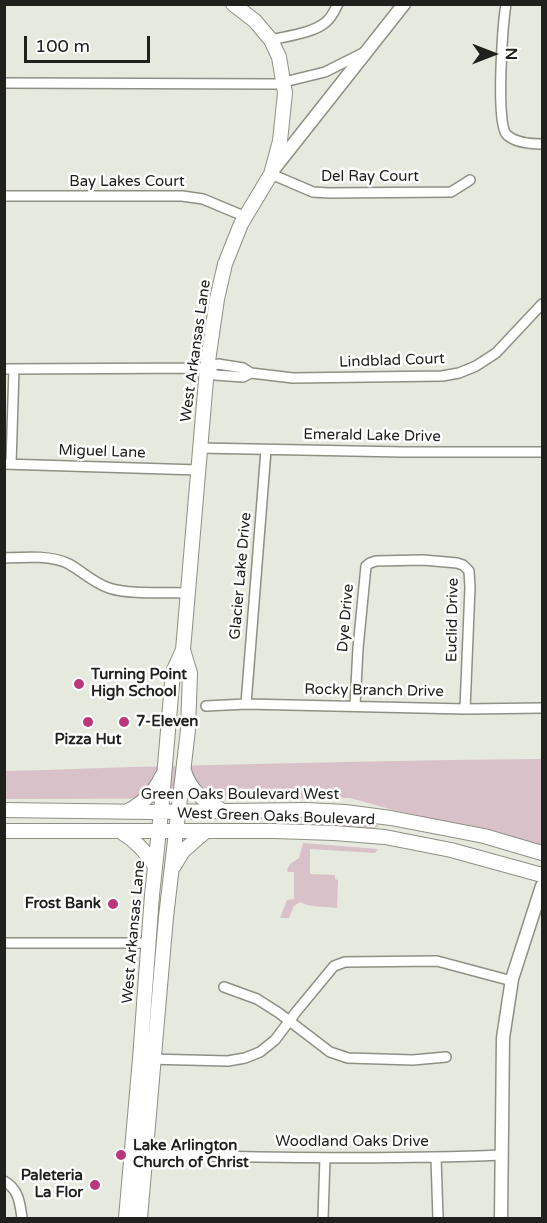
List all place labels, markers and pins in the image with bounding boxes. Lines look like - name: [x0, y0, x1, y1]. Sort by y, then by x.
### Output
- place label: Turning Point High School: [91, 666, 187, 701]
- marker: Turning Point High School: [72, 677, 86, 691]
- place label: 7-Eleven: [136, 713, 198, 731]
- marker: Pizza Hut: [81, 715, 95, 729]
- marker: 7-Eleven: [117, 715, 131, 729]
- place label: Pizza Hut: [55, 731, 121, 749]
- place label: Frost Bank: [25, 895, 101, 913]
- marker: Frost Bank: [106, 897, 120, 911]
- place label: Lake Arlington Church of Christ: [133, 1137, 249, 1172]
- marker: Lake Arlington Church of Christ: [114, 1148, 128, 1162]
- place label: Paleteria La Flor: [21, 1167, 83, 1202]
- marker: Paleteria La Flor: [88, 1178, 102, 1192]

